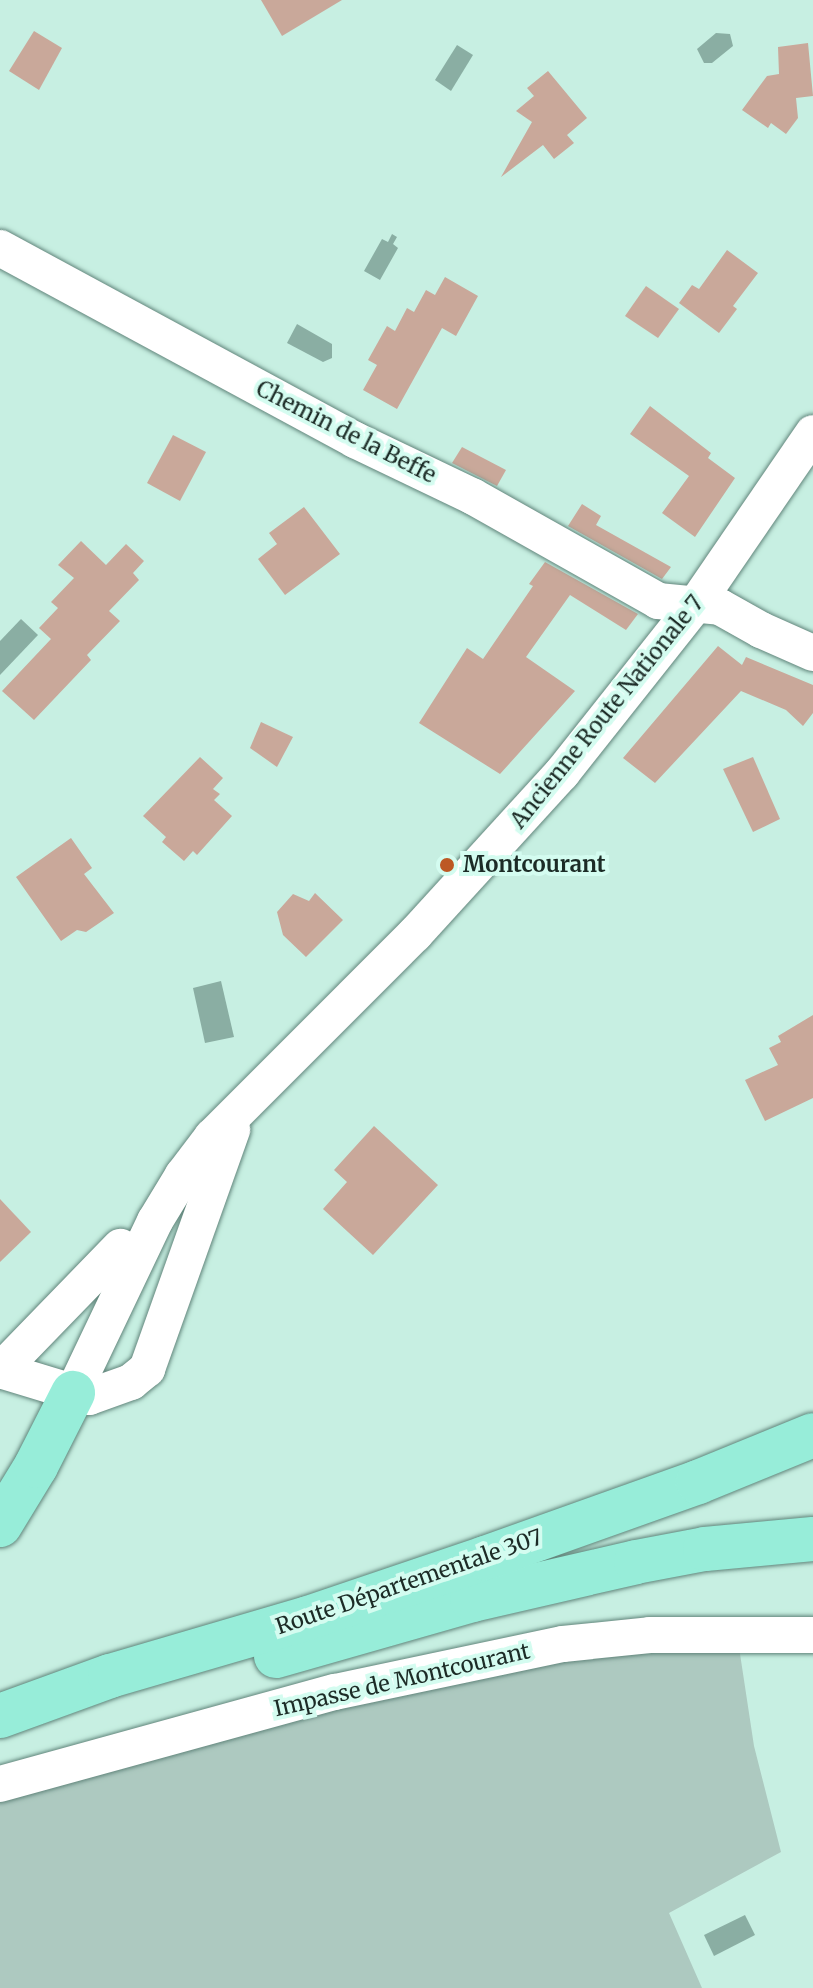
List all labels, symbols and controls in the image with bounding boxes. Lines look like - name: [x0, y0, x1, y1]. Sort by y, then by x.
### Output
- street label: Chemin de la Beffe: [252, 375, 440, 489]
- street label: Ancienne Route Nationale 7: [505, 590, 709, 834]
- place label: Montcourant: [463, 852, 606, 878]
- marker: Montcourant: [438, 856, 456, 874]
- street label: Route Départementale 307: [272, 1524, 546, 1640]
- street label: Impasse de Montcourant: [271, 1638, 533, 1722]

